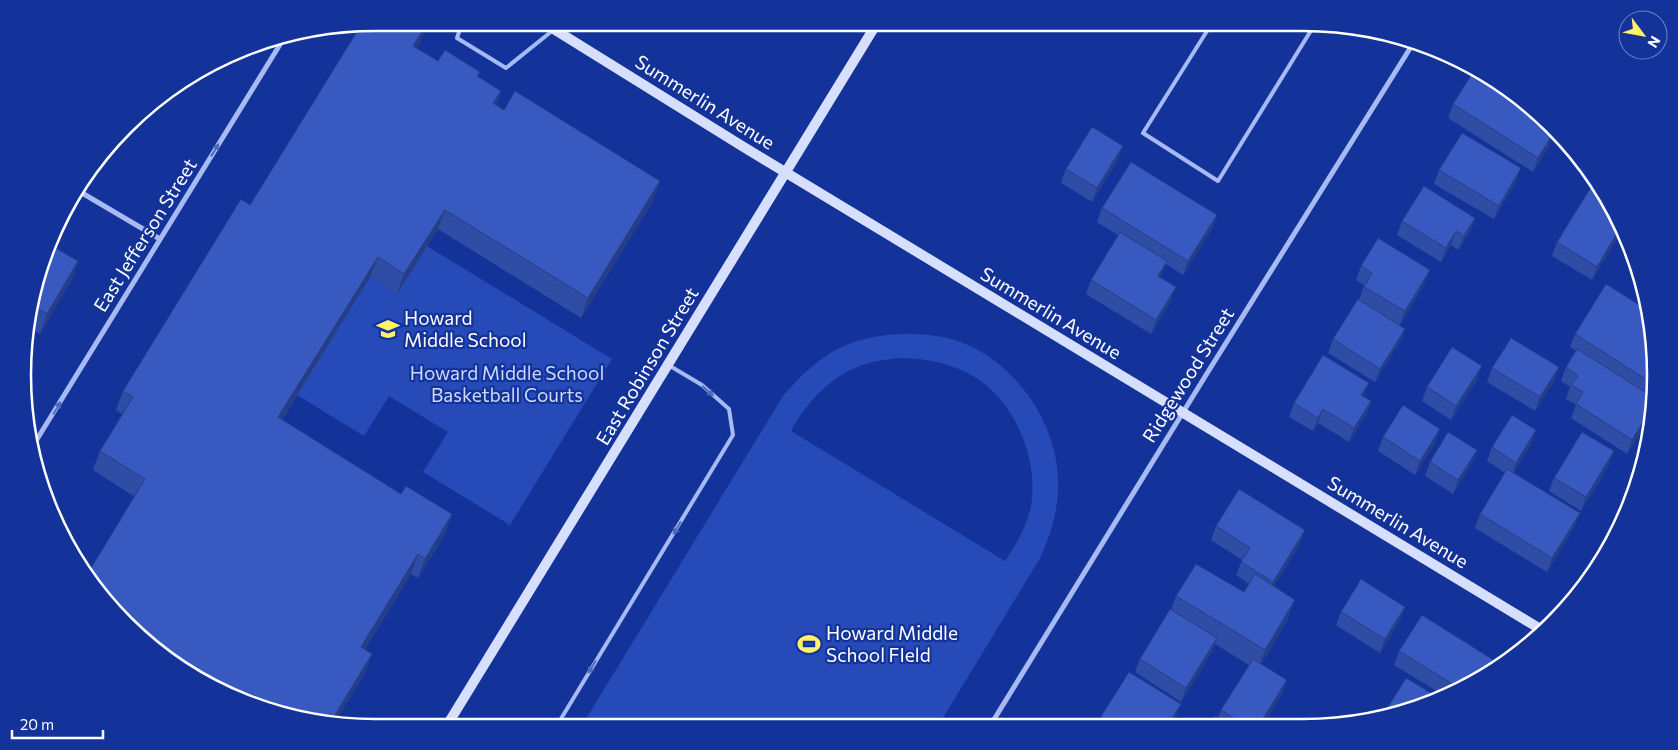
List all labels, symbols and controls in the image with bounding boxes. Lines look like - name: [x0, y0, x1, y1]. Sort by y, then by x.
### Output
- north arrow: [1618, 10, 1668, 60]
- text: N: [1644, 33, 1664, 51]
- street label: Summerlin Avenue: [631, 49, 779, 154]
- one-way arrow: [210, 143, 219, 156]
- street label: East Jefferson Street: [88, 154, 201, 316]
- street label: Summerlin Avenue: [977, 261, 1126, 364]
- street label: East Robinson Street: [590, 283, 703, 449]
- street label: Ridgewood Street: [1137, 303, 1238, 446]
- place label: Howard Middle School: [404, 306, 526, 351]
- school or university icon: Howard Middle School: [375, 316, 401, 342]
- park label: Howard Middle School Basketball Courts: [410, 361, 604, 406]
- one-way arrow: [702, 385, 714, 397]
- one-way arrow: [52, 401, 61, 414]
- street label: Summerlin Avenue: [1324, 470, 1473, 573]
- one-way arrow: [672, 521, 681, 534]
- place label: Howard Middle School FIeld: [826, 621, 958, 666]
- sports icon: Howard Middle School FIeld: [796, 631, 822, 657]
- one-way arrow: [588, 660, 597, 673]
- scale bar: [12, 708, 104, 740]
- text: 20 m: [20, 715, 54, 733]

